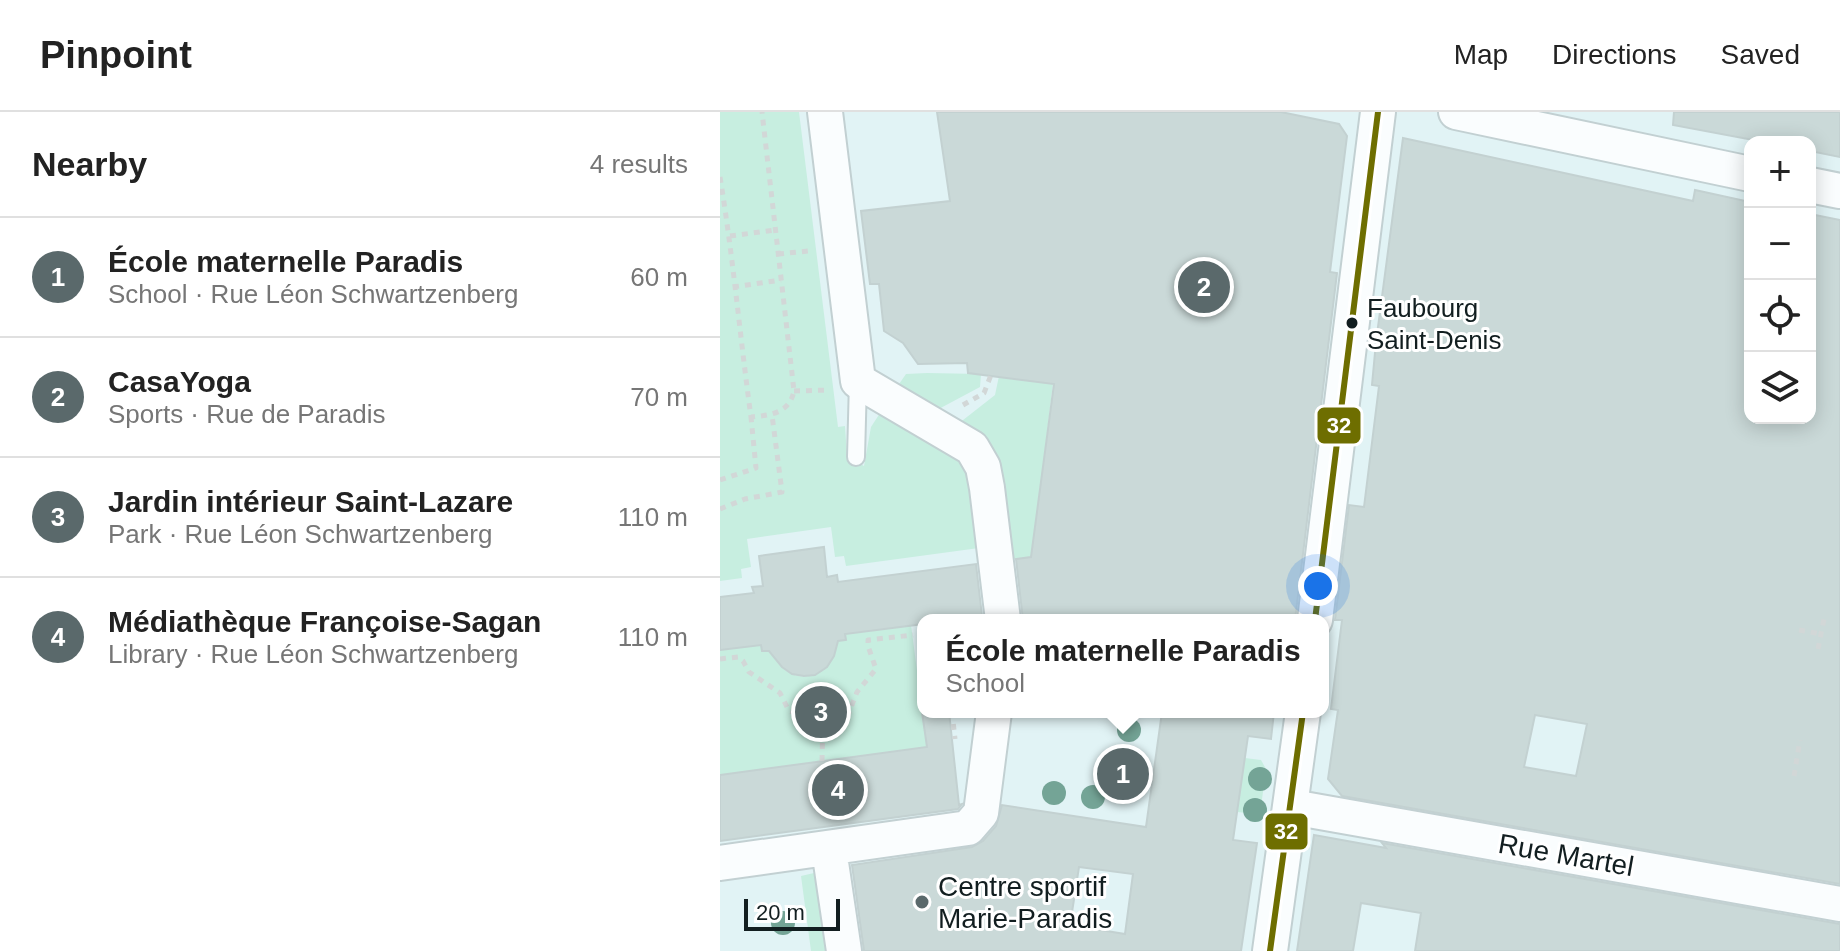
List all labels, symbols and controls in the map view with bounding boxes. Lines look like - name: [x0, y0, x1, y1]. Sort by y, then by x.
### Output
- text: Pinpoint: [40, 34, 192, 76]
- text: Map: [1454, 39, 1508, 70]
- text: Directions: [1552, 39, 1677, 70]
- text: Saved: [1721, 39, 1800, 70]
- map controls: [1744, 136, 1816, 424]
- button: +: [1744, 136, 1816, 208]
- text: Nearby: [32, 145, 147, 183]
- text: 4 results: [590, 149, 688, 179]
- button: −: [1744, 208, 1816, 280]
- text: École maternelle Paradis: [108, 245, 463, 278]
- pin: 2: [1178, 257, 1230, 317]
- text: 1: [51, 262, 65, 292]
- text: 60 m: [630, 262, 688, 292]
- text: School · Rue Léon Schwartzenberg: [108, 279, 518, 309]
- button: locate: [1744, 280, 1816, 352]
- place label: Faubourg Saint-Denis: [1367, 293, 1501, 355]
- marker: Faubourg Saint-Denis: [1344, 315, 1360, 331]
- button: layers: [1744, 352, 1816, 424]
- text: CasaYoga: [108, 365, 251, 398]
- text: 2: [51, 382, 65, 412]
- text: 70 m: [630, 382, 688, 412]
- text: Sports · Rue de Paradis: [108, 399, 385, 429]
- line badge: 32: [1316, 406, 1362, 445]
- text: 32: [1327, 413, 1351, 438]
- text: Jardin intérieur Saint-Lazare: [108, 485, 513, 518]
- text: 3: [51, 502, 65, 532]
- text: 110 m: [618, 502, 688, 532]
- text: Park · Rue Léon Schwartzenberg: [108, 519, 492, 549]
- your location: [1298, 566, 1338, 606]
- text: Médiathèque Françoise-Sagan: [108, 605, 541, 638]
- popup: [917, 614, 1329, 718]
- text: 4: [51, 622, 65, 652]
- text: 110 m: [618, 622, 688, 652]
- text: École maternelle Paradis: [945, 634, 1301, 667]
- text: Library · Rue Léon Schwartzenberg: [108, 639, 518, 669]
- text: School: [945, 668, 1025, 698]
- pin: 3: [795, 682, 847, 742]
- pin: 1: [1097, 744, 1149, 804]
- pin: 4: [812, 760, 864, 820]
- line badge: 32: [1264, 812, 1309, 851]
- text: 32: [1274, 819, 1298, 844]
- street label: Rue Martel: [1496, 828, 1636, 882]
- place label: Centre sportif Marie-Paradis: [938, 871, 1112, 934]
- marker: Centre sportif Marie-Paradis: [913, 893, 931, 911]
- scale bar: [744, 895, 840, 931]
- text: 20 m: [756, 900, 805, 925]

